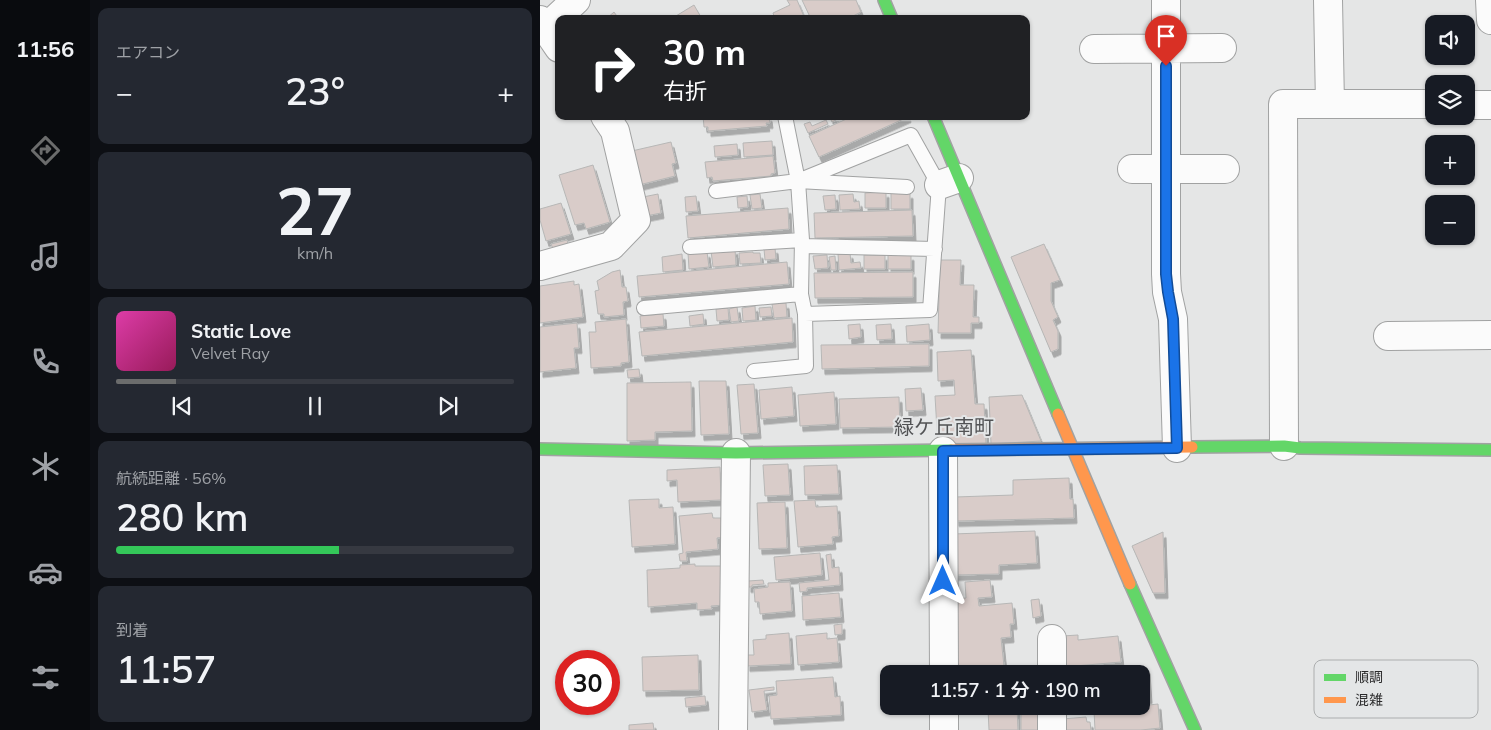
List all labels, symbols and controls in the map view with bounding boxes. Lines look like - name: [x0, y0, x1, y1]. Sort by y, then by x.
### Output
- pin: [1145, 15, 1187, 66]
- map controls: [1425, 15, 1475, 245]
- button: sound: [1425, 15, 1475, 65]
- icon: arrive: [1152, 22, 1180, 50]
- text: 30 m: [663, 30, 746, 74]
- text: 11:56: [16, 35, 74, 63]
- icon: right: [580, 35, 645, 100]
- text: エアコン: [116, 42, 180, 62]
- text: 23°: [285, 67, 345, 115]
- text: −: [116, 75, 133, 110]
- text: +: [497, 75, 514, 110]
- button: layers: [1425, 75, 1475, 125]
- text: 右折: [663, 77, 707, 105]
- icon: directions: [28, 133, 63, 168]
- button: +: [1425, 135, 1475, 185]
- text: 27: [276, 170, 354, 251]
- button: −: [1425, 195, 1475, 245]
- icon: music: [28, 239, 63, 274]
- text: km/h: [297, 243, 333, 263]
- text: Static Love: [191, 319, 291, 343]
- text: Velvet Ray: [191, 343, 270, 363]
- icon: phone: [28, 344, 63, 379]
- icon: previous: [168, 392, 196, 420]
- icon: pause: [301, 392, 329, 420]
- icon: next: [434, 392, 462, 420]
- district label: 緑ケ丘南町: [894, 414, 994, 439]
- icon: climate: [28, 449, 63, 484]
- text: 航続距離 · 56%: [116, 468, 226, 488]
- text: 280 km: [116, 493, 249, 541]
- position arrow: [916, 554, 968, 606]
- icon: car: [28, 555, 63, 590]
- text: 到着: [116, 620, 148, 640]
- text: 11:57: [116, 645, 216, 693]
- speed limit sign: 30: [555, 650, 620, 715]
- icon: filters: [28, 660, 63, 695]
- legend: [1314, 660, 1478, 718]
- text: 順調: [1355, 668, 1383, 686]
- text: 11:57 · 1 分 · 190 m: [929, 678, 1101, 702]
- text: 混雑: [1355, 691, 1383, 709]

